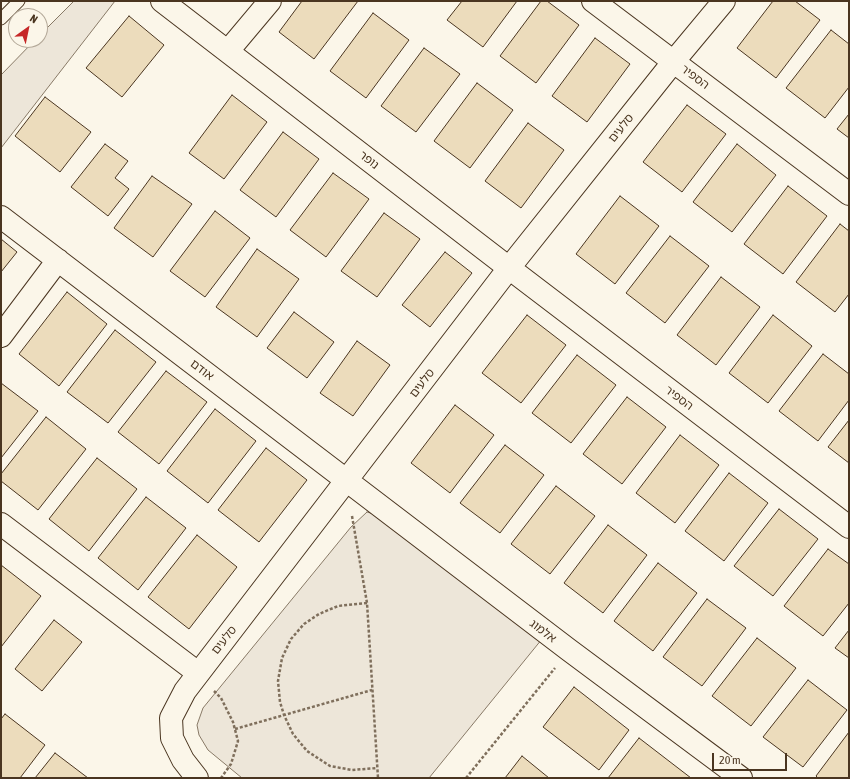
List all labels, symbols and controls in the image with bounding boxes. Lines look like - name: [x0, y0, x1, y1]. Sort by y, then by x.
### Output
- north arrow: [8, 8, 48, 48]
- text: N: [28, 12, 40, 26]
- street label: הספיר: [678, 62, 712, 92]
- street label: סלעים: [605, 111, 637, 145]
- street label: נופר: [356, 148, 382, 172]
- street label: אודם: [187, 357, 217, 383]
- street label: סלעים: [406, 366, 438, 400]
- street label: הספיר: [662, 383, 696, 413]
- street label: אלמוג: [527, 616, 559, 646]
- street label: סלעים: [208, 623, 240, 657]
- scale bar: [714, 745, 789, 771]
- text: 20 m: [719, 753, 741, 767]

